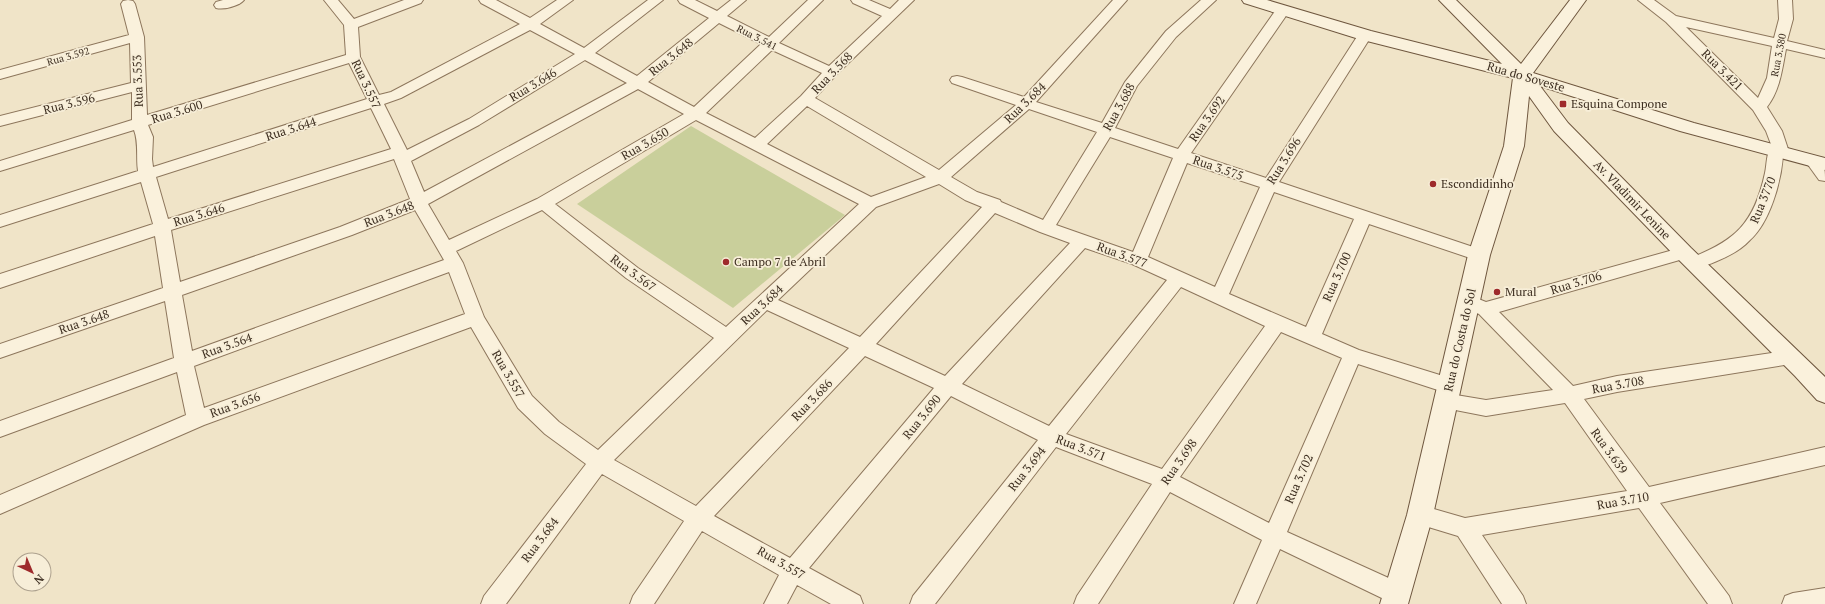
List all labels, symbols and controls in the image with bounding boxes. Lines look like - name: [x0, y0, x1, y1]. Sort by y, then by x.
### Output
- street label: Rua 3.541: [734, 22, 779, 53]
- street label: Rua 3.380: [1768, 32, 1789, 78]
- street label: Rua 3.648: [646, 34, 696, 79]
- street label: Rua 3.592: [45, 44, 91, 69]
- street label: Rua 3.421: [1699, 46, 1746, 93]
- street label: Rua 3.568: [808, 49, 855, 97]
- street label: Rua 3.553: [129, 55, 146, 107]
- street label: Rua 3.557: [349, 57, 384, 111]
- street label: Rua do Soveste: [1486, 58, 1567, 95]
- street label: Rua 3.646: [506, 64, 560, 105]
- street label: Rua 3.684: [1001, 79, 1049, 126]
- street label: Rua 3.688: [1099, 80, 1138, 133]
- street label: Rua 3.596: [42, 90, 97, 117]
- street label: Rua 3.692: [1185, 93, 1228, 144]
- place label: Esquina Compone: [1571, 96, 1667, 111]
- street label: Rua 3.600: [150, 97, 204, 126]
- marker: Esquina Compone: [1558, 99, 1568, 109]
- street label: Rua 3.644: [264, 113, 319, 144]
- street label: Rua 3.650: [618, 124, 671, 163]
- street label: Rua 3.696: [1263, 134, 1304, 187]
- street label: Rua 3.575: [1191, 152, 1245, 183]
- street label: Av. Vladimir Lenine: [1591, 157, 1674, 242]
- street label: Rua 3770: [1746, 174, 1779, 225]
- place label: Escondidinho: [1441, 176, 1514, 191]
- marker: Escondidinho: [1428, 179, 1438, 189]
- street label: Rua 3.648: [362, 197, 416, 230]
- street label: Rua 3.646: [172, 200, 227, 229]
- street label: Rua 3.577: [1095, 239, 1149, 271]
- street label: Rua 3.700: [1319, 250, 1354, 304]
- street label: Rua 3.567: [608, 251, 659, 294]
- place label: Campo 7 de Abril: [734, 254, 826, 269]
- marker: Campo 7 de Abril: [721, 257, 731, 267]
- street label: Rua 3.706: [1549, 268, 1604, 297]
- street label: Rua 3.684: [737, 281, 786, 328]
- place label: Mural: [1505, 284, 1537, 299]
- street label: Rua do Costa do Sol: [1440, 287, 1479, 393]
- marker: Mural: [1492, 287, 1502, 297]
- street label: Rua 3.648: [57, 306, 111, 337]
- street label: Rua 3.564: [200, 329, 255, 362]
- street label: Rua 3.557: [489, 347, 528, 400]
- street label: Rua 3.708: [1591, 373, 1645, 396]
- street label: Rua 3.686: [788, 375, 836, 424]
- street label: Rua 3.656: [208, 388, 263, 421]
- street label: Rua 3.690: [899, 392, 944, 442]
- street label: Rua 3.639: [1588, 425, 1631, 476]
- street label: Rua 3.571: [1054, 431, 1108, 464]
- street label: Rua 3.698: [1157, 436, 1200, 487]
- street label: Rua 3.694: [1005, 443, 1049, 494]
- street label: Rua 3.702: [1281, 452, 1316, 506]
- street label: Rua 3.710: [1596, 489, 1650, 512]
- street label: Rua 3.684: [518, 514, 562, 565]
- street label: Rua 3.557: [755, 543, 808, 582]
- north arrow: [12, 552, 52, 592]
- text: N: [31, 571, 47, 588]

